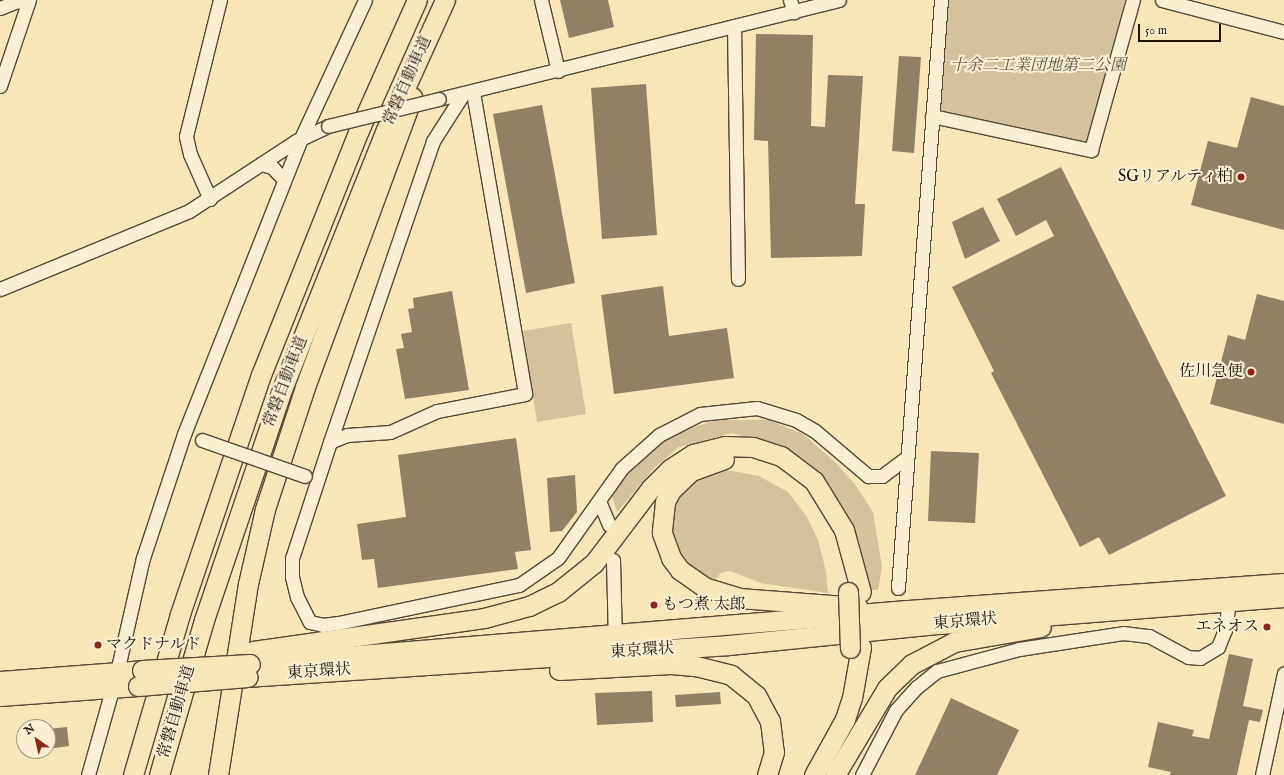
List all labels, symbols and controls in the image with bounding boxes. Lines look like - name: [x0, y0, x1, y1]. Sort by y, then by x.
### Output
- scale bar: [1140, 16, 1223, 42]
- text: 50 m: [1145, 23, 1167, 38]
- street label: 常磐自動車道: [380, 33, 436, 129]
- park label: 十余二工業団地第二公園: [950, 56, 1126, 76]
- place label: SGリアルティ柏: [1116, 167, 1233, 187]
- marker: SGリアルティ柏: [1236, 172, 1246, 182]
- street label: 常磐自動車道: [260, 334, 312, 430]
- place label: 佐川急便: [1179, 362, 1243, 382]
- marker: 佐川急便: [1246, 367, 1256, 377]
- place label: もつ煮 太郎: [662, 595, 745, 615]
- marker: もつ煮 太郎: [649, 600, 659, 610]
- street label: 東京環状: [932, 610, 998, 634]
- place label: エネオス: [1195, 617, 1259, 637]
- marker: エネオス: [1262, 622, 1272, 632]
- place label: マクドナルド: [106, 635, 202, 655]
- street label: 東京環状: [609, 639, 675, 663]
- marker: マクドナルド: [93, 640, 103, 650]
- street label: 東京環状: [286, 660, 352, 684]
- street label: 常磐自動車道: [155, 663, 199, 761]
- north arrow: [16, 719, 56, 759]
- text: N: [22, 721, 38, 738]

